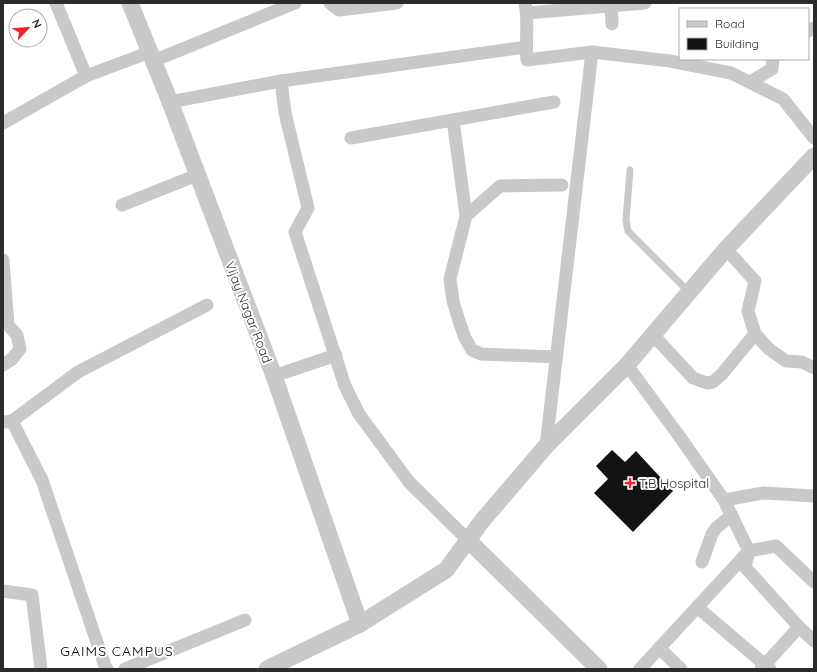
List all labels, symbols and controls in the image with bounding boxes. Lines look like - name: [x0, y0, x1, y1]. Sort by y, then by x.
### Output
- north arrow: [8, 8, 48, 48]
- legend: [679, 8, 809, 60]
- text: Road: [715, 16, 745, 31]
- text: N: [29, 17, 45, 30]
- text: Building: [715, 36, 759, 51]
- street label: Vijay Nagar Road: [222, 259, 276, 365]
- place label: T.B Hospital: [639, 475, 709, 491]
- marker: T.B Hospital: [624, 477, 636, 489]
- district label: GAIMS CAMPUS: [60, 642, 174, 660]

